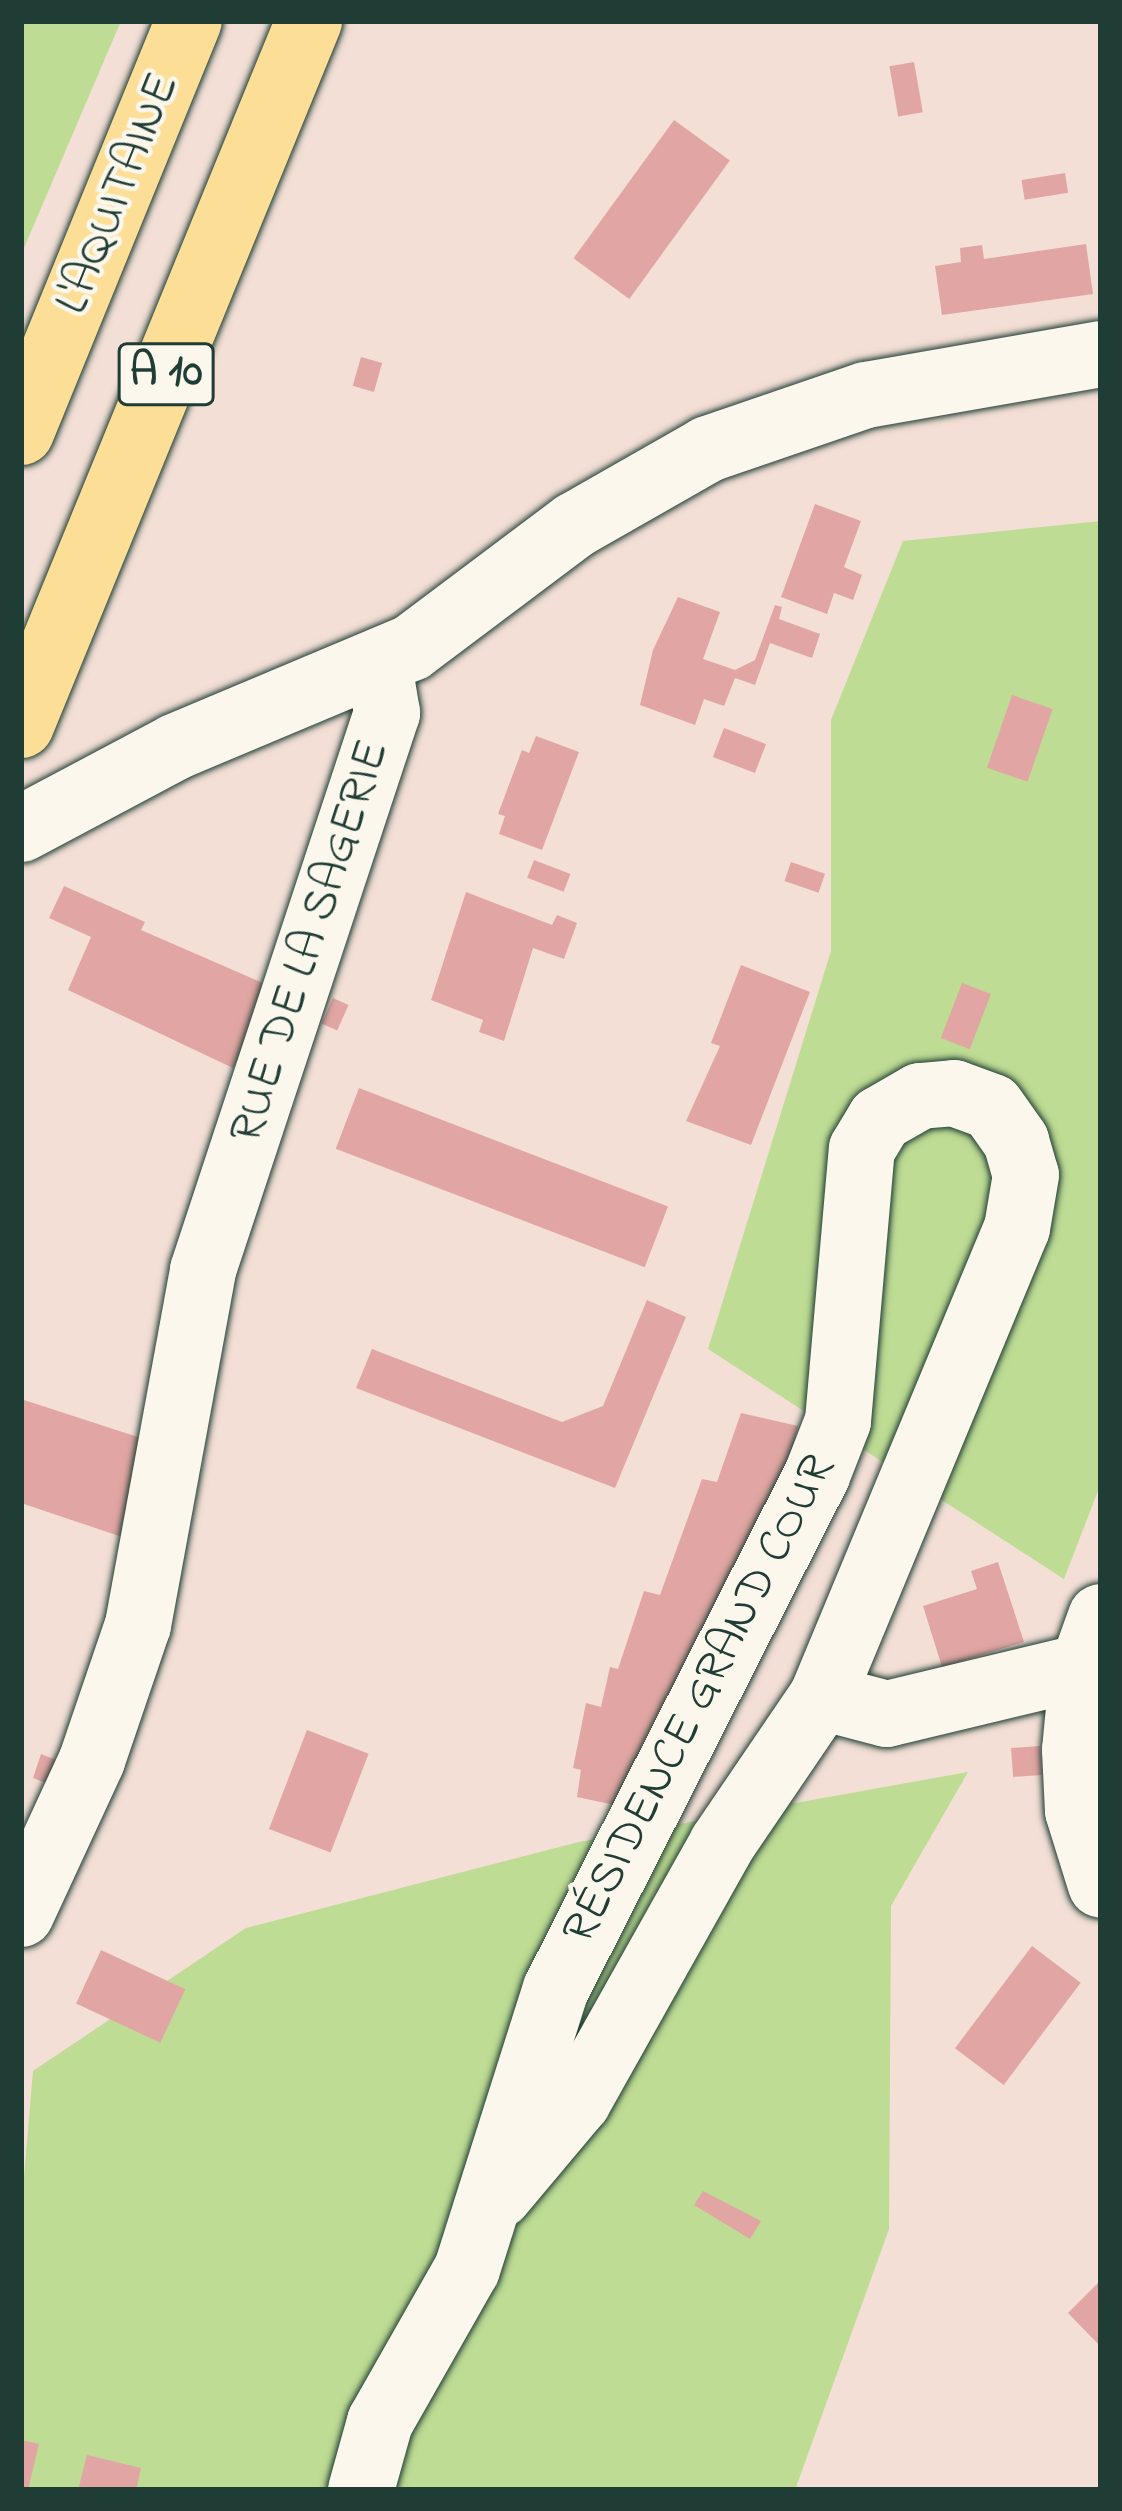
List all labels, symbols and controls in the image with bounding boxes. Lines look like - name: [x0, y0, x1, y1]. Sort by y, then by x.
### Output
- street label: L'AQUITAINE: [45, 65, 193, 323]
- road number: A 10: [115, 335, 217, 413]
- street label: RUE DE LA SAGERIE: [219, 733, 403, 1151]
- street label: RÉSIDENCE GRAND COUR: [552, 1446, 848, 1954]

